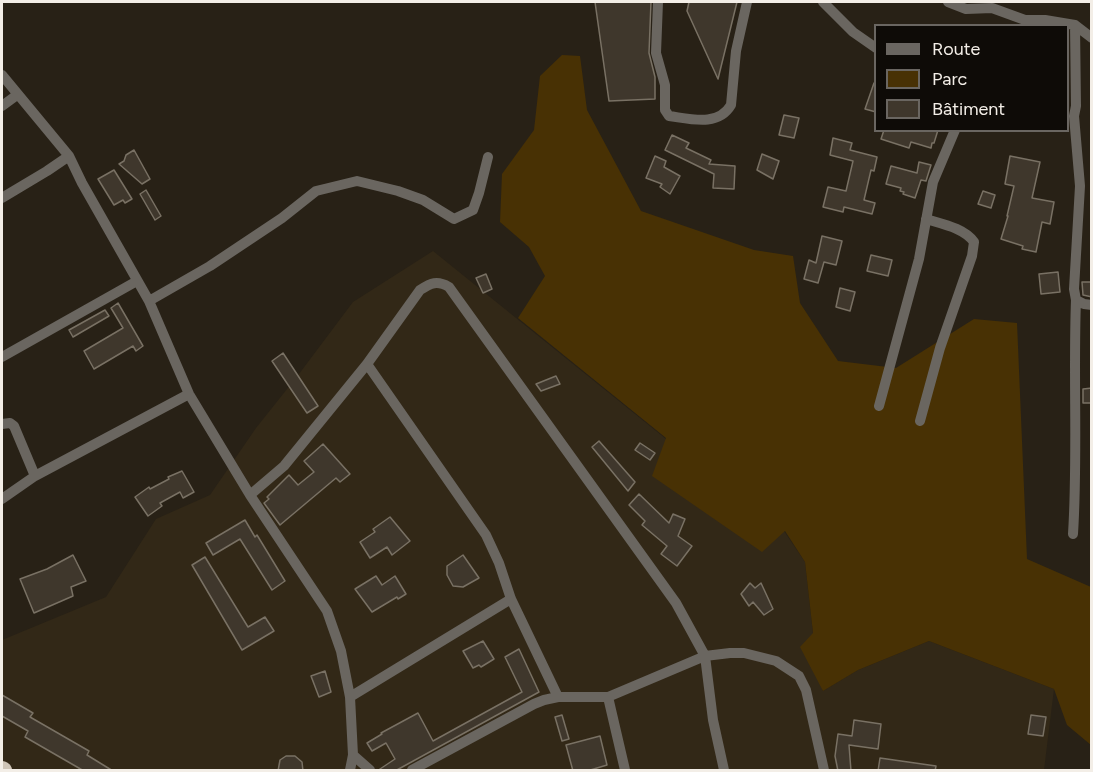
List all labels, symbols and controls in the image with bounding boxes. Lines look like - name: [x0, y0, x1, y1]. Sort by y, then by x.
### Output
- legend: [874, 24, 1069, 132]
- text: Route: [932, 38, 980, 60]
- text: Parc: [932, 68, 967, 90]
- text: Bâtiment: [932, 98, 1005, 120]

